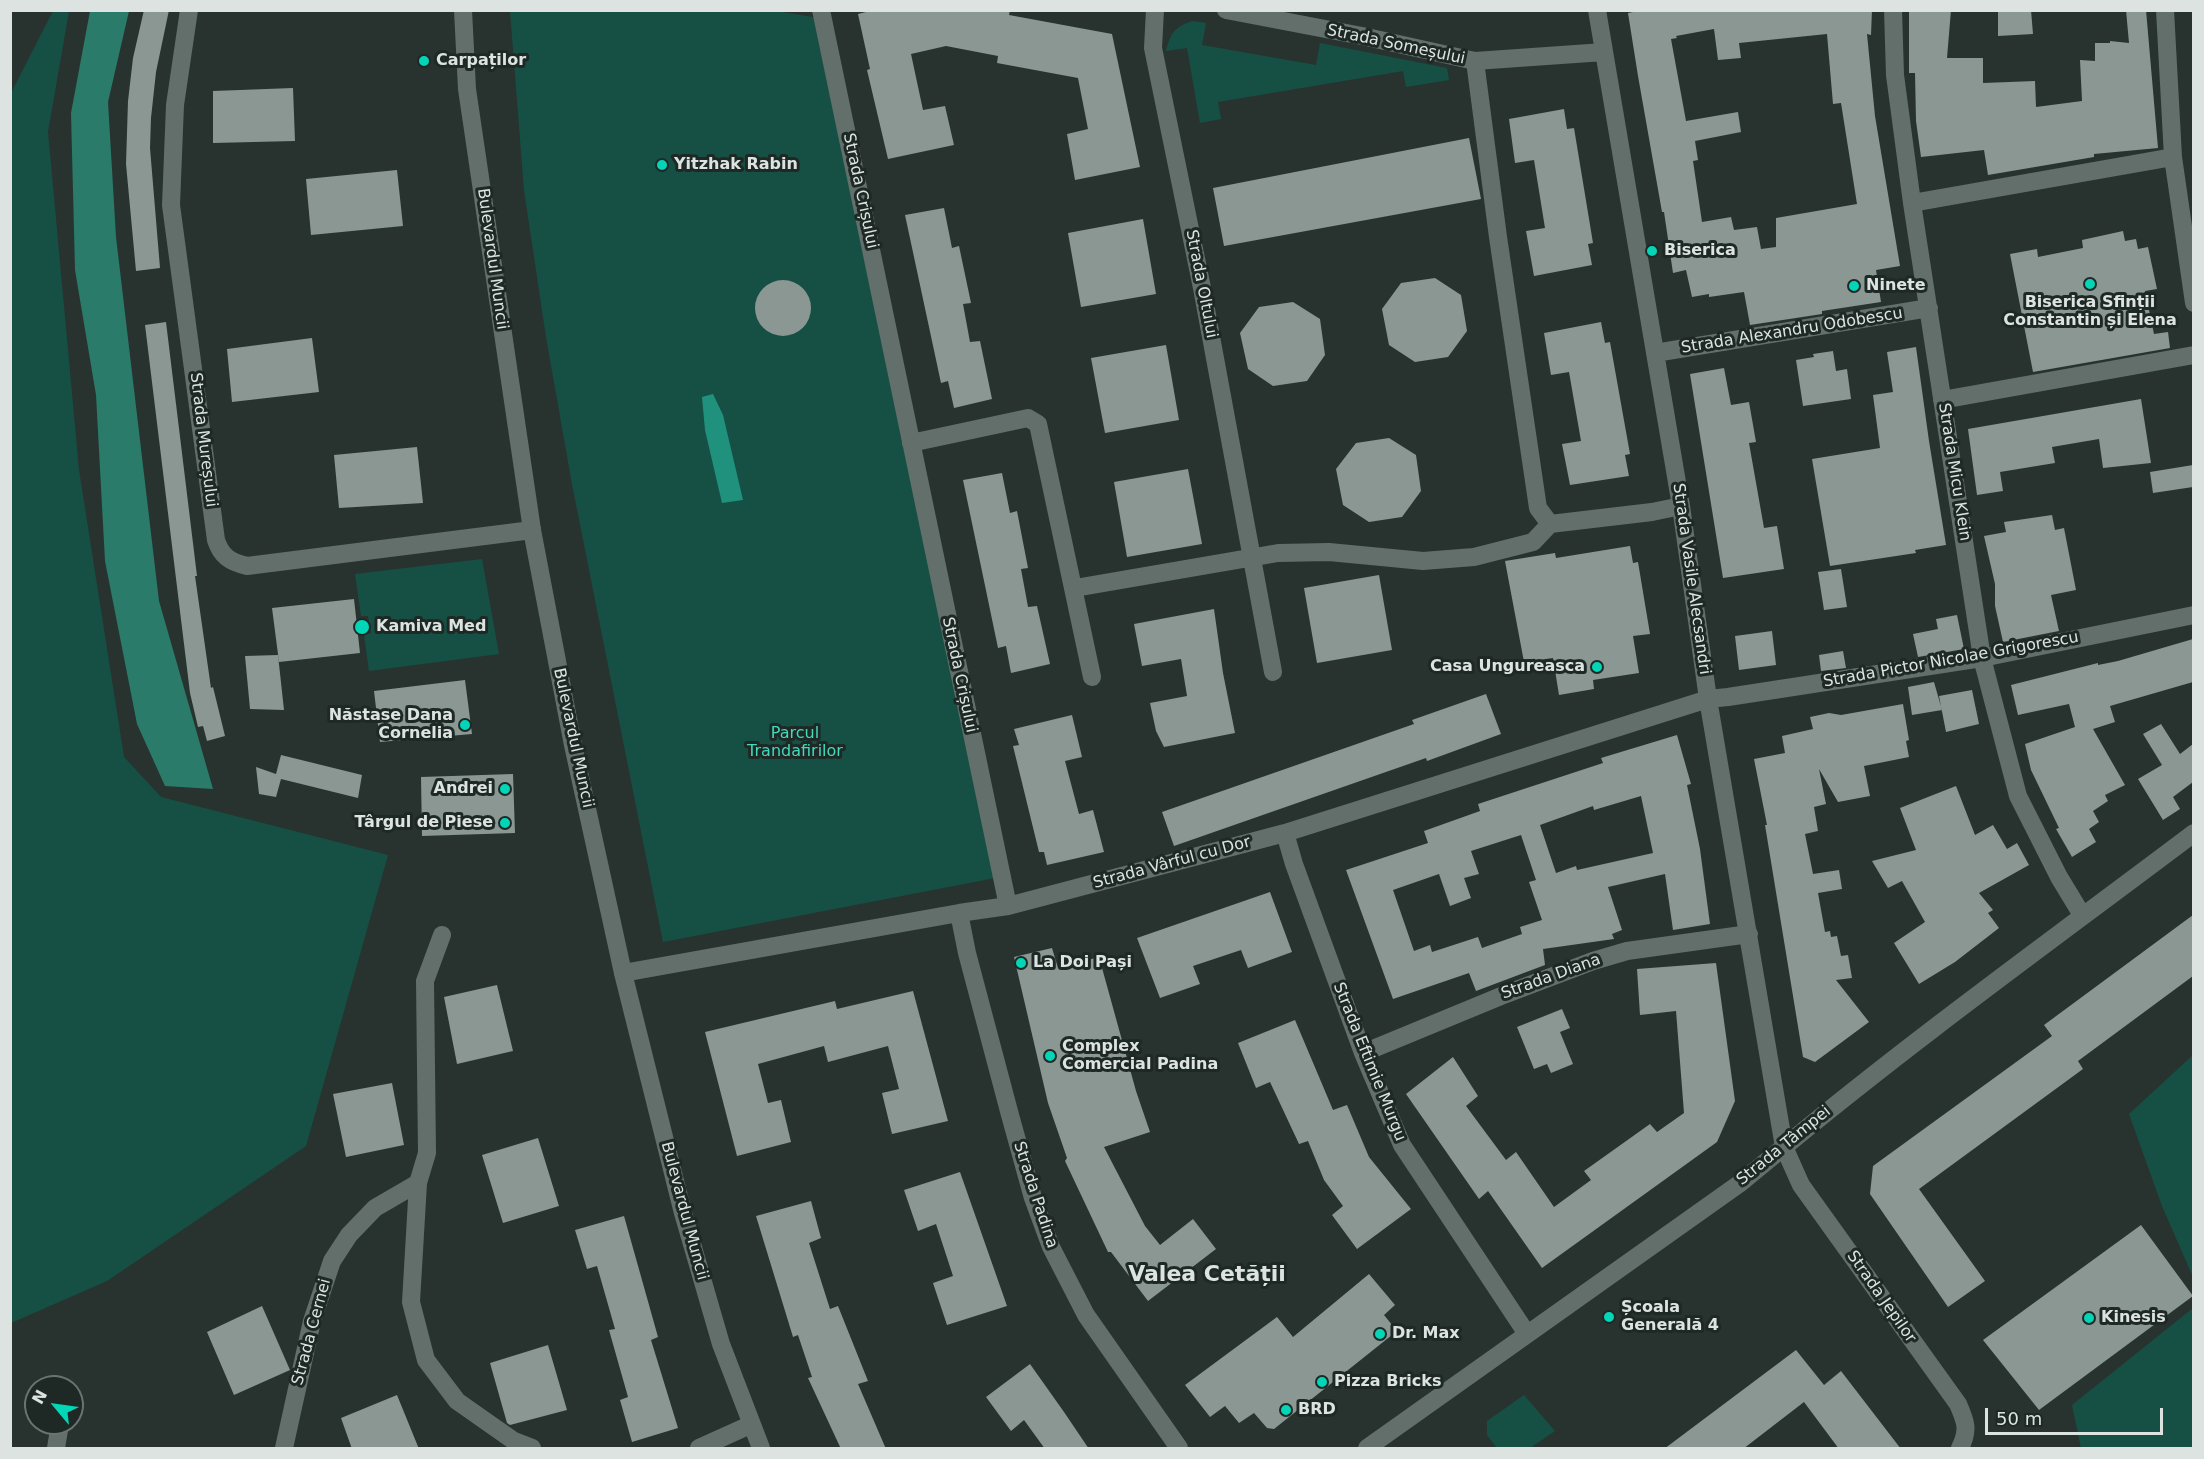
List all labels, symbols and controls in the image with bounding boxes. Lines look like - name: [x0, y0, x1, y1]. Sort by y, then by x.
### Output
- street label: Strada Someșului: [1325, 21, 1467, 69]
- place label: Carpaților: [436, 51, 526, 71]
- marker: Carpaților: [417, 54, 431, 68]
- street label: Strada Crișului: [838, 132, 882, 250]
- place label: Yitzhak Rabin: [674, 155, 798, 175]
- marker: Yitzhak Rabin: [655, 158, 669, 172]
- street label: Bulevardul Muncii: [473, 187, 511, 331]
- street label: Strada Oltului: [1181, 228, 1221, 340]
- place label: Biserica: [1664, 241, 1736, 261]
- marker: Biserica: [1645, 244, 1659, 258]
- place label: Ninete: [1866, 276, 1926, 296]
- marker: Biserica Sfinții Constantin și Elena: [2083, 277, 2097, 291]
- marker: Ninete: [1847, 279, 1861, 293]
- place label: Biserica Sfinții Constantin și Elena: [2003, 293, 2177, 331]
- street label: Strada Alexandru Odobescu: [1680, 304, 1904, 358]
- street label: Strada Mureșului: [185, 372, 221, 508]
- street label: Strada Micu Klein: [1934, 402, 1974, 542]
- street label: Strada Vasile Alecsandri: [1668, 482, 1714, 676]
- street label: Strada Crișului: [937, 616, 981, 734]
- place label: Kamiva Med: [376, 617, 486, 637]
- marker: Kamiva Med: [353, 618, 371, 636]
- street label: Strada Pictor Nicolae Grigorescu: [1822, 628, 2080, 692]
- place label: Casa Ungureasca: [1430, 657, 1585, 677]
- marker: Casa Ungureasca: [1590, 660, 1604, 674]
- street label: Bulevardul Muncii: [549, 666, 597, 810]
- place label: Năstase Dana Cornelia: [329, 706, 453, 744]
- marker: Năstase Dana Cornelia: [458, 718, 472, 732]
- park label: Parcul Trandafirilor: [747, 724, 843, 762]
- place label: Andrei: [434, 779, 493, 799]
- marker: Andrei: [498, 782, 512, 796]
- place label: Târgul de Piese: [354, 813, 493, 833]
- marker: Târgul de Piese: [498, 816, 512, 830]
- street label: Strada Vârful cu Dor: [1091, 833, 1253, 893]
- street label: Strada Diana: [1499, 950, 1603, 1004]
- place label: La Doi Pași: [1033, 953, 1132, 973]
- marker: La Doi Pași: [1014, 956, 1028, 970]
- street label: Strada Eftimie Murgu: [1328, 980, 1410, 1144]
- place label: Complex Comercial Padina: [1062, 1037, 1218, 1075]
- marker: Complex Comercial Padina: [1043, 1049, 1057, 1063]
- street label: Strada Tâmpei: [1733, 1102, 1835, 1190]
- street label: Strada Padina: [1009, 1139, 1061, 1251]
- street label: Bulevardul Muncii: [656, 1140, 712, 1282]
- street label: Strada Jepilor: [1842, 1247, 1920, 1347]
- district label: Valea Cetății: [1128, 1262, 1286, 1288]
- street label: Strada Cernei: [289, 1277, 335, 1387]
- place label: Școala Generală 4: [1621, 1298, 1719, 1336]
- place label: Kinesis: [2101, 1308, 2166, 1328]
- marker: Școala Generală 4: [1602, 1310, 1616, 1324]
- marker: Kinesis: [2082, 1311, 2096, 1325]
- place label: Dr. Max: [1392, 1324, 1460, 1344]
- marker: Dr. Max: [1373, 1327, 1387, 1341]
- place label: Pizza Bricks: [1334, 1372, 1441, 1392]
- north arrow: [24, 1375, 84, 1435]
- marker: Pizza Bricks: [1315, 1375, 1329, 1389]
- text: N: [28, 1387, 51, 1407]
- scale bar: [1988, 1396, 2166, 1434]
- place label: BRD: [1298, 1400, 1336, 1420]
- marker: BRD: [1279, 1403, 1293, 1417]
- text: 50 m: [1996, 1408, 2042, 1429]

